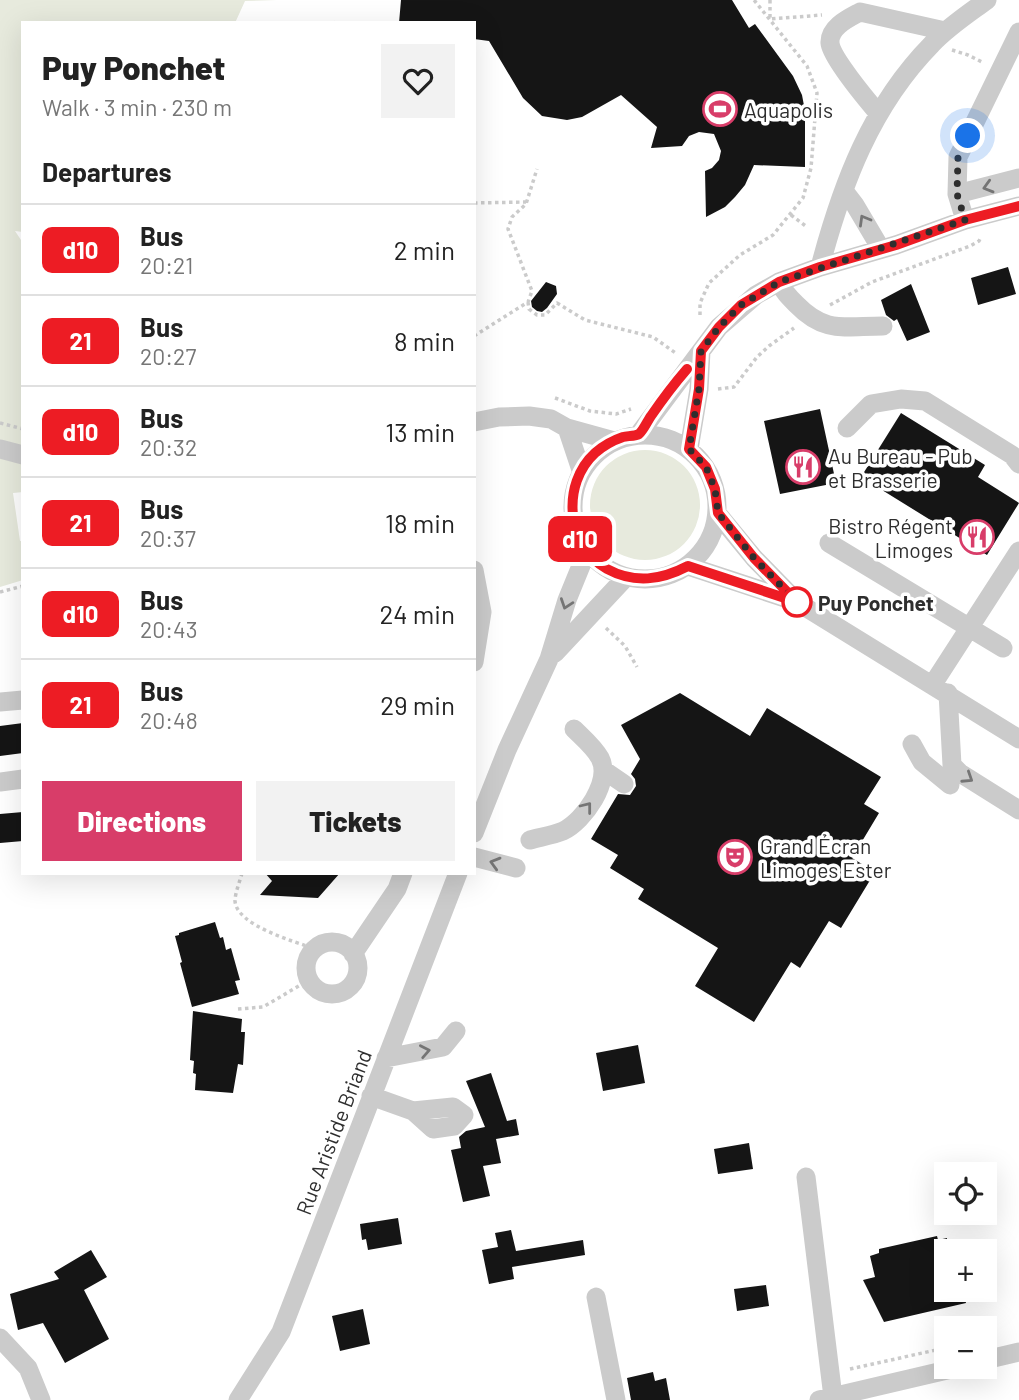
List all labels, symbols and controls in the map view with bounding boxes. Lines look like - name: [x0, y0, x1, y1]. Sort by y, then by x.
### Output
- button: heart: [381, 44, 455, 118]
- text: Puy Ponchet: [42, 47, 225, 87]
- sports icon: Aquapolis: [701, 90, 739, 128]
- text: Walk · 3 min · 230 m: [42, 93, 232, 121]
- place label: Aquapolis: [744, 97, 833, 122]
- your location: [950, 118, 985, 153]
- text: Departures: [42, 156, 172, 187]
- one-way arrow: [982, 178, 994, 193]
- one-way arrow: [859, 215, 872, 228]
- text: Bus: [140, 220, 183, 251]
- text: 2 min: [394, 234, 455, 265]
- text: d10: [63, 235, 98, 264]
- text: 20:21: [140, 251, 193, 279]
- text: Bus: [140, 311, 183, 342]
- text: 8 min: [394, 325, 455, 356]
- text: 21: [70, 326, 91, 355]
- text: 20:27: [140, 342, 196, 370]
- text: Bus: [140, 402, 183, 433]
- text: 13 min: [385, 416, 455, 447]
- text: d10: [63, 417, 98, 446]
- text: 20:32: [140, 433, 197, 461]
- place label: Au Bureau - Pub et Brasserie: [828, 443, 973, 492]
- restaurant icon: Au Bureau - Pub et Brasserie: [784, 448, 822, 486]
- text: Bus: [140, 493, 183, 524]
- text: 18 min: [385, 507, 455, 538]
- text: 21: [70, 508, 91, 537]
- place label: Bistro Régent Limoges: [828, 513, 953, 562]
- line badge: d10: [540, 516, 620, 562]
- restaurant icon: Bistro Régent Limoges: [958, 518, 996, 556]
- text: 20:37: [140, 524, 196, 552]
- text: d10: [562, 524, 598, 553]
- text: Bus: [140, 584, 183, 615]
- marker: Puy Ponchet: [782, 587, 812, 617]
- place label: Puy Ponchet: [818, 590, 934, 615]
- text: 24 min: [379, 598, 455, 629]
- one-way arrow: [560, 598, 574, 610]
- text: d10: [63, 599, 98, 628]
- text: 20:43: [140, 615, 198, 643]
- text: Bus: [140, 675, 183, 706]
- text: 29 min: [380, 689, 455, 720]
- text: 21: [70, 690, 91, 719]
- text: 20:48: [140, 706, 198, 734]
- one-way arrow: [961, 769, 974, 782]
- button: Directions: [42, 781, 242, 861]
- button: Tickets: [256, 781, 455, 861]
- one-way arrow: [579, 802, 592, 814]
- place label: Grand Écran Limoges Ester: [760, 833, 892, 882]
- theatre icon: Grand Écran Limoges Ester: [716, 838, 754, 876]
- one-way arrow: [489, 856, 501, 871]
- one-way arrow: [419, 1044, 431, 1059]
- street label: Rue Aristide Briand: [290, 1046, 376, 1218]
- map controls: [934, 1162, 997, 1379]
- button: locate: [934, 1162, 997, 1225]
- button: +: [934, 1239, 997, 1302]
- button: −: [934, 1316, 997, 1379]

